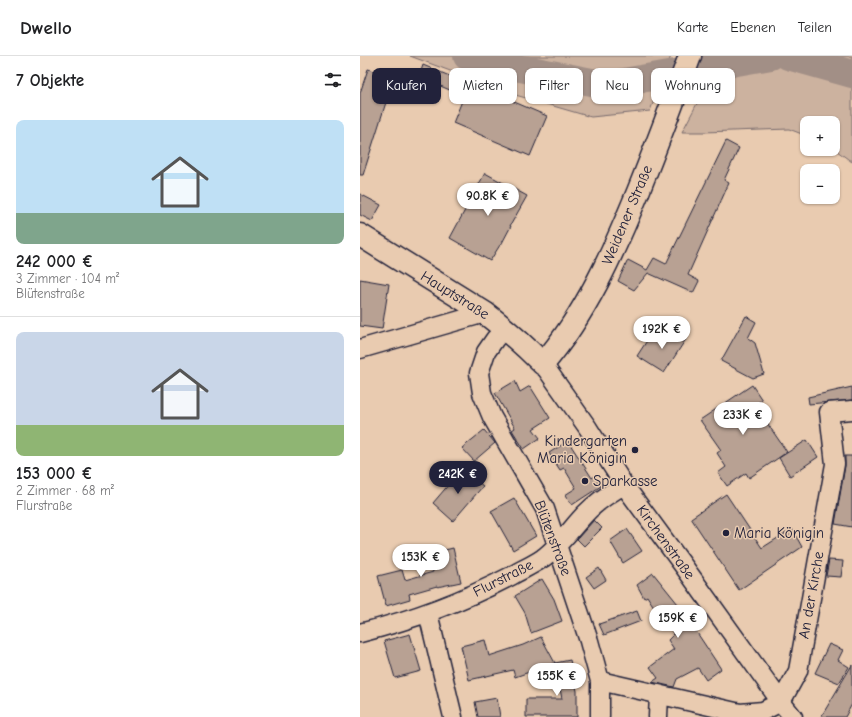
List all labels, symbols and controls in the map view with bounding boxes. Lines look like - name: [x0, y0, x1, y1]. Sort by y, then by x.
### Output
- text: Dwello: [20, 17, 72, 39]
- text: Karte: [677, 19, 708, 36]
- text: Ebenen: [730, 19, 776, 36]
- text: Teilen: [798, 19, 832, 36]
- chip: Kaufen: [372, 68, 441, 104]
- chip: Mieten: [449, 68, 517, 104]
- chip: Filter: [525, 68, 583, 104]
- chip: Neu: [591, 68, 643, 104]
- chip: Wohnung: [651, 68, 735, 104]
- icon: filters: [322, 69, 344, 91]
- text: 7 Objekte: [16, 71, 84, 90]
- map controls: [800, 116, 840, 204]
- button: +: [800, 116, 840, 156]
- icon: home: [144, 146, 216, 218]
- street label: Weidener Straße: [598, 162, 656, 268]
- button: −: [800, 164, 840, 204]
- pin: 90.8K €: [451, 183, 525, 217]
- text: 90.8K €: [466, 188, 510, 203]
- text: 242 000 €: [16, 252, 93, 271]
- street label: Hauptstraße: [417, 267, 493, 323]
- text: 3 Zimmer · 104 m²: [16, 271, 119, 286]
- text: Blütenstraße: [16, 286, 85, 301]
- pin: 192K €: [629, 316, 695, 350]
- text: 192K €: [642, 321, 682, 336]
- icon: home: [144, 358, 216, 430]
- pin: 233K €: [710, 402, 776, 436]
- text: 233K €: [723, 407, 763, 422]
- place label: Kindergarten Maria Königin: [537, 432, 627, 467]
- marker: Kindergarten Maria Königin: [630, 445, 640, 455]
- pin: 242K €: [425, 461, 491, 495]
- text: 153 000 €: [16, 464, 93, 483]
- text: 242K €: [438, 466, 478, 481]
- place label: Sparkasse: [593, 472, 658, 490]
- marker: Sparkasse: [580, 476, 590, 486]
- text: 2 Zimmer · 68 m²: [16, 483, 114, 498]
- text: Flurstraße: [16, 498, 72, 513]
- street label: Blütenstraße: [530, 498, 576, 579]
- street label: Kirchenstraße: [633, 501, 699, 583]
- place label: Maria Königin: [734, 524, 824, 542]
- marker: Maria Königin: [721, 528, 731, 538]
- pin: 153K €: [388, 544, 454, 578]
- text: 153K €: [401, 549, 441, 564]
- street label: An der Kirche: [794, 549, 828, 640]
- street label: Flurstraße: [470, 555, 536, 601]
- pin: 159K €: [645, 605, 711, 639]
- text: 159K €: [658, 610, 698, 625]
- pin: 155K €: [524, 663, 590, 697]
- text: 155K €: [537, 668, 577, 683]

